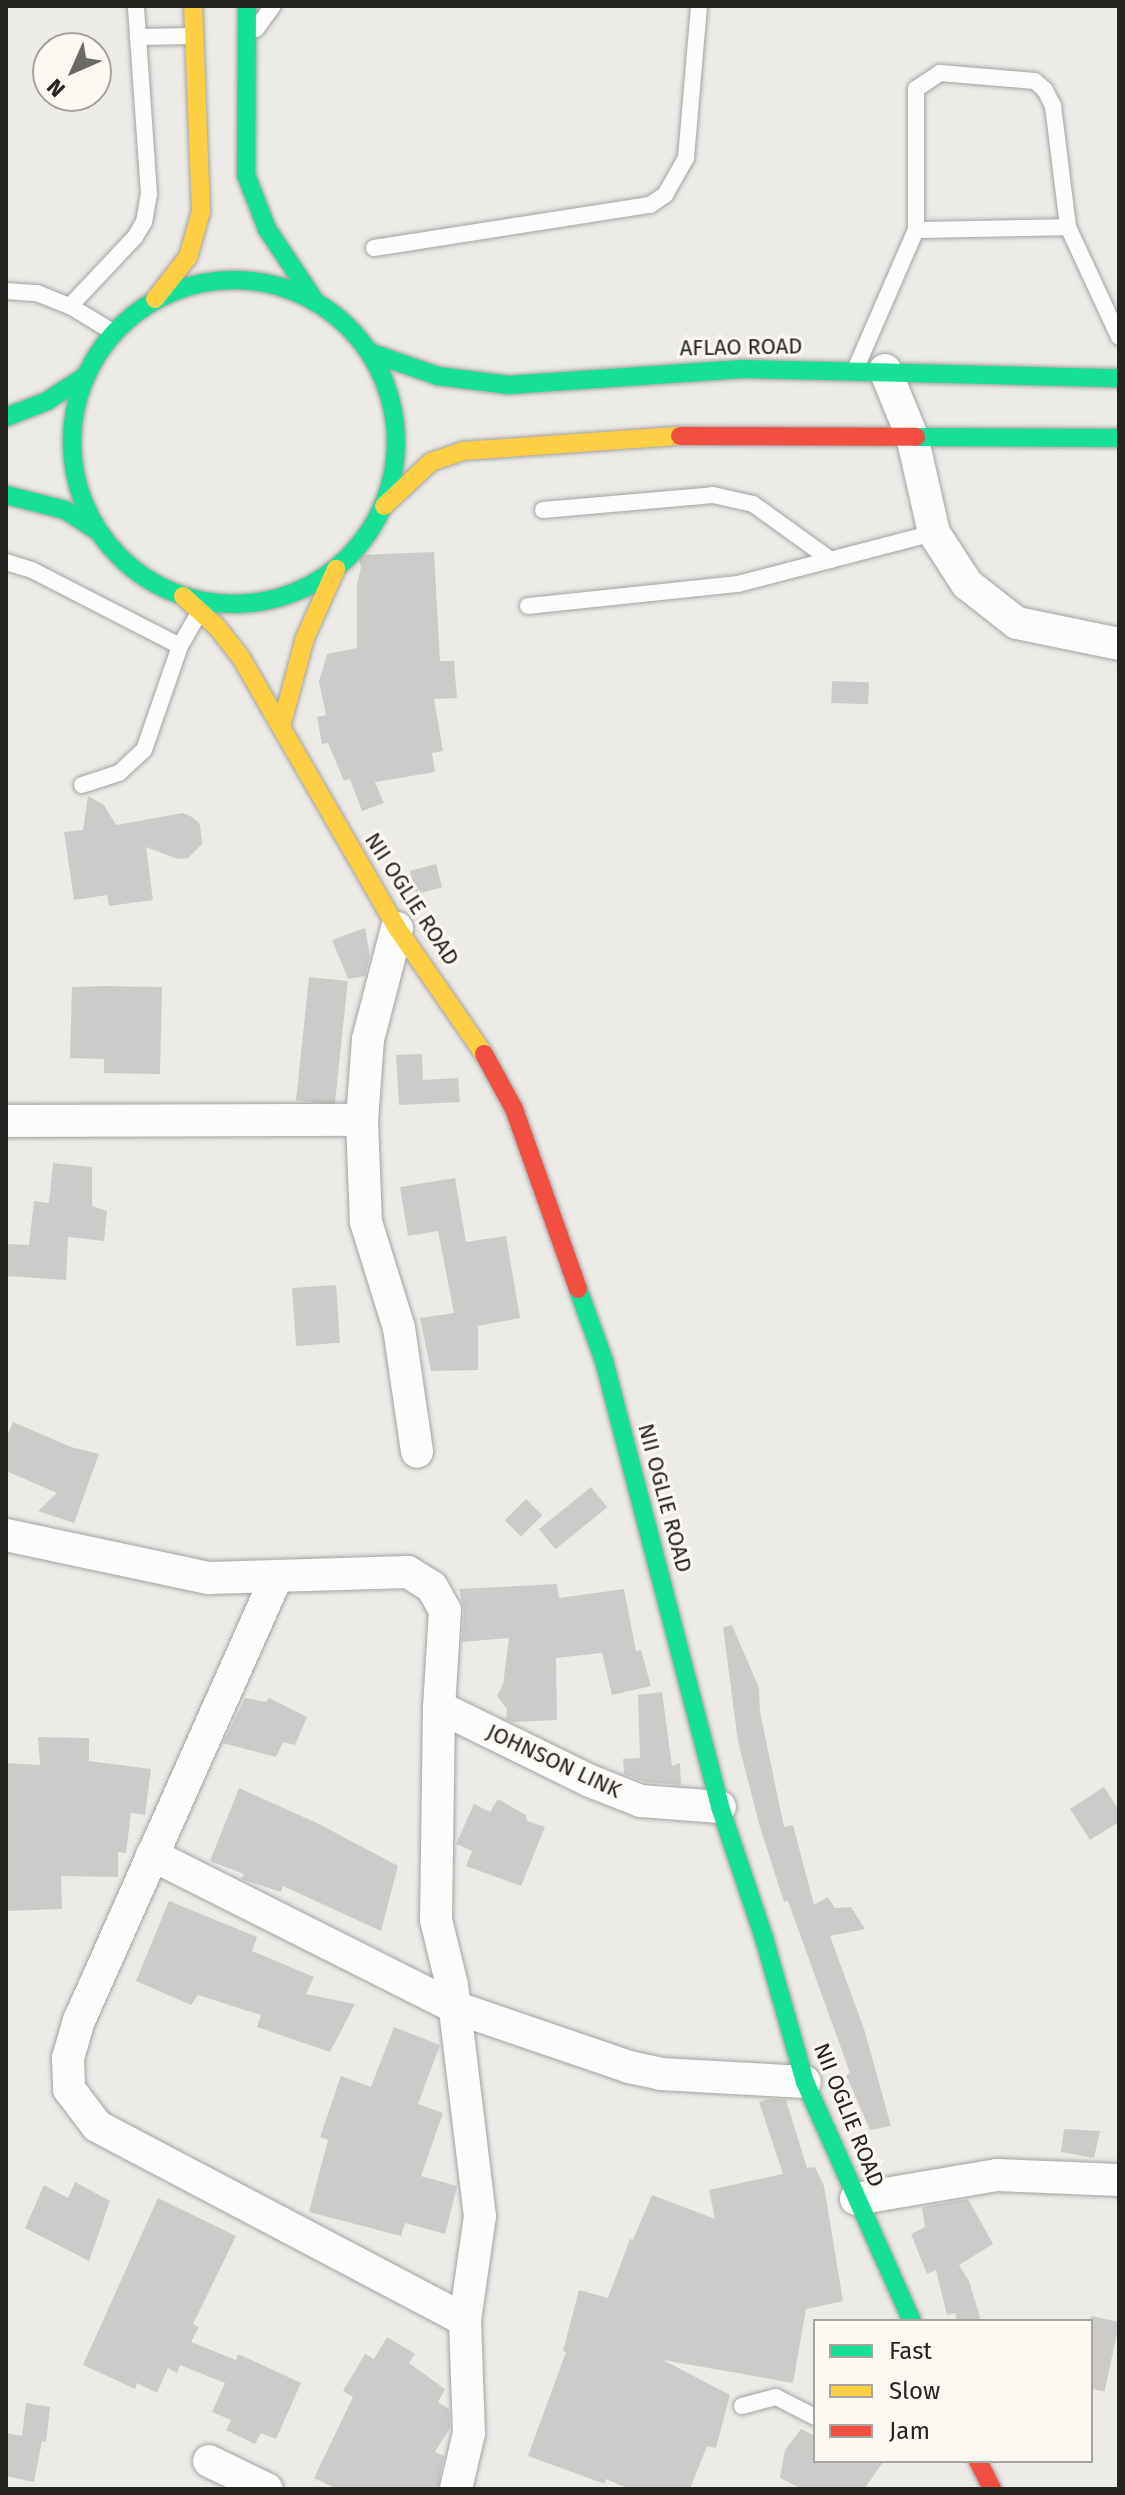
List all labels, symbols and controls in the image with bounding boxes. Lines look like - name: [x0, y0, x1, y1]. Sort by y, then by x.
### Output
- north arrow: [32, 32, 112, 112]
- text: N: [41, 73, 71, 103]
- street label: AFLAO ROAD: [679, 333, 803, 361]
- street label: NII OGLIE ROAD: [359, 828, 465, 970]
- street label: NII OGLIE ROAD: [632, 1421, 698, 1575]
- street label: JOHNSON LINK: [483, 1718, 625, 1804]
- street label: NII OGLIE ROAD: [808, 2039, 890, 2191]
- legend: [813, 2319, 1093, 2463]
- text: Fast: [889, 2337, 932, 2365]
- text: Slow: [889, 2377, 940, 2405]
- text: Jam: [889, 2417, 930, 2445]

